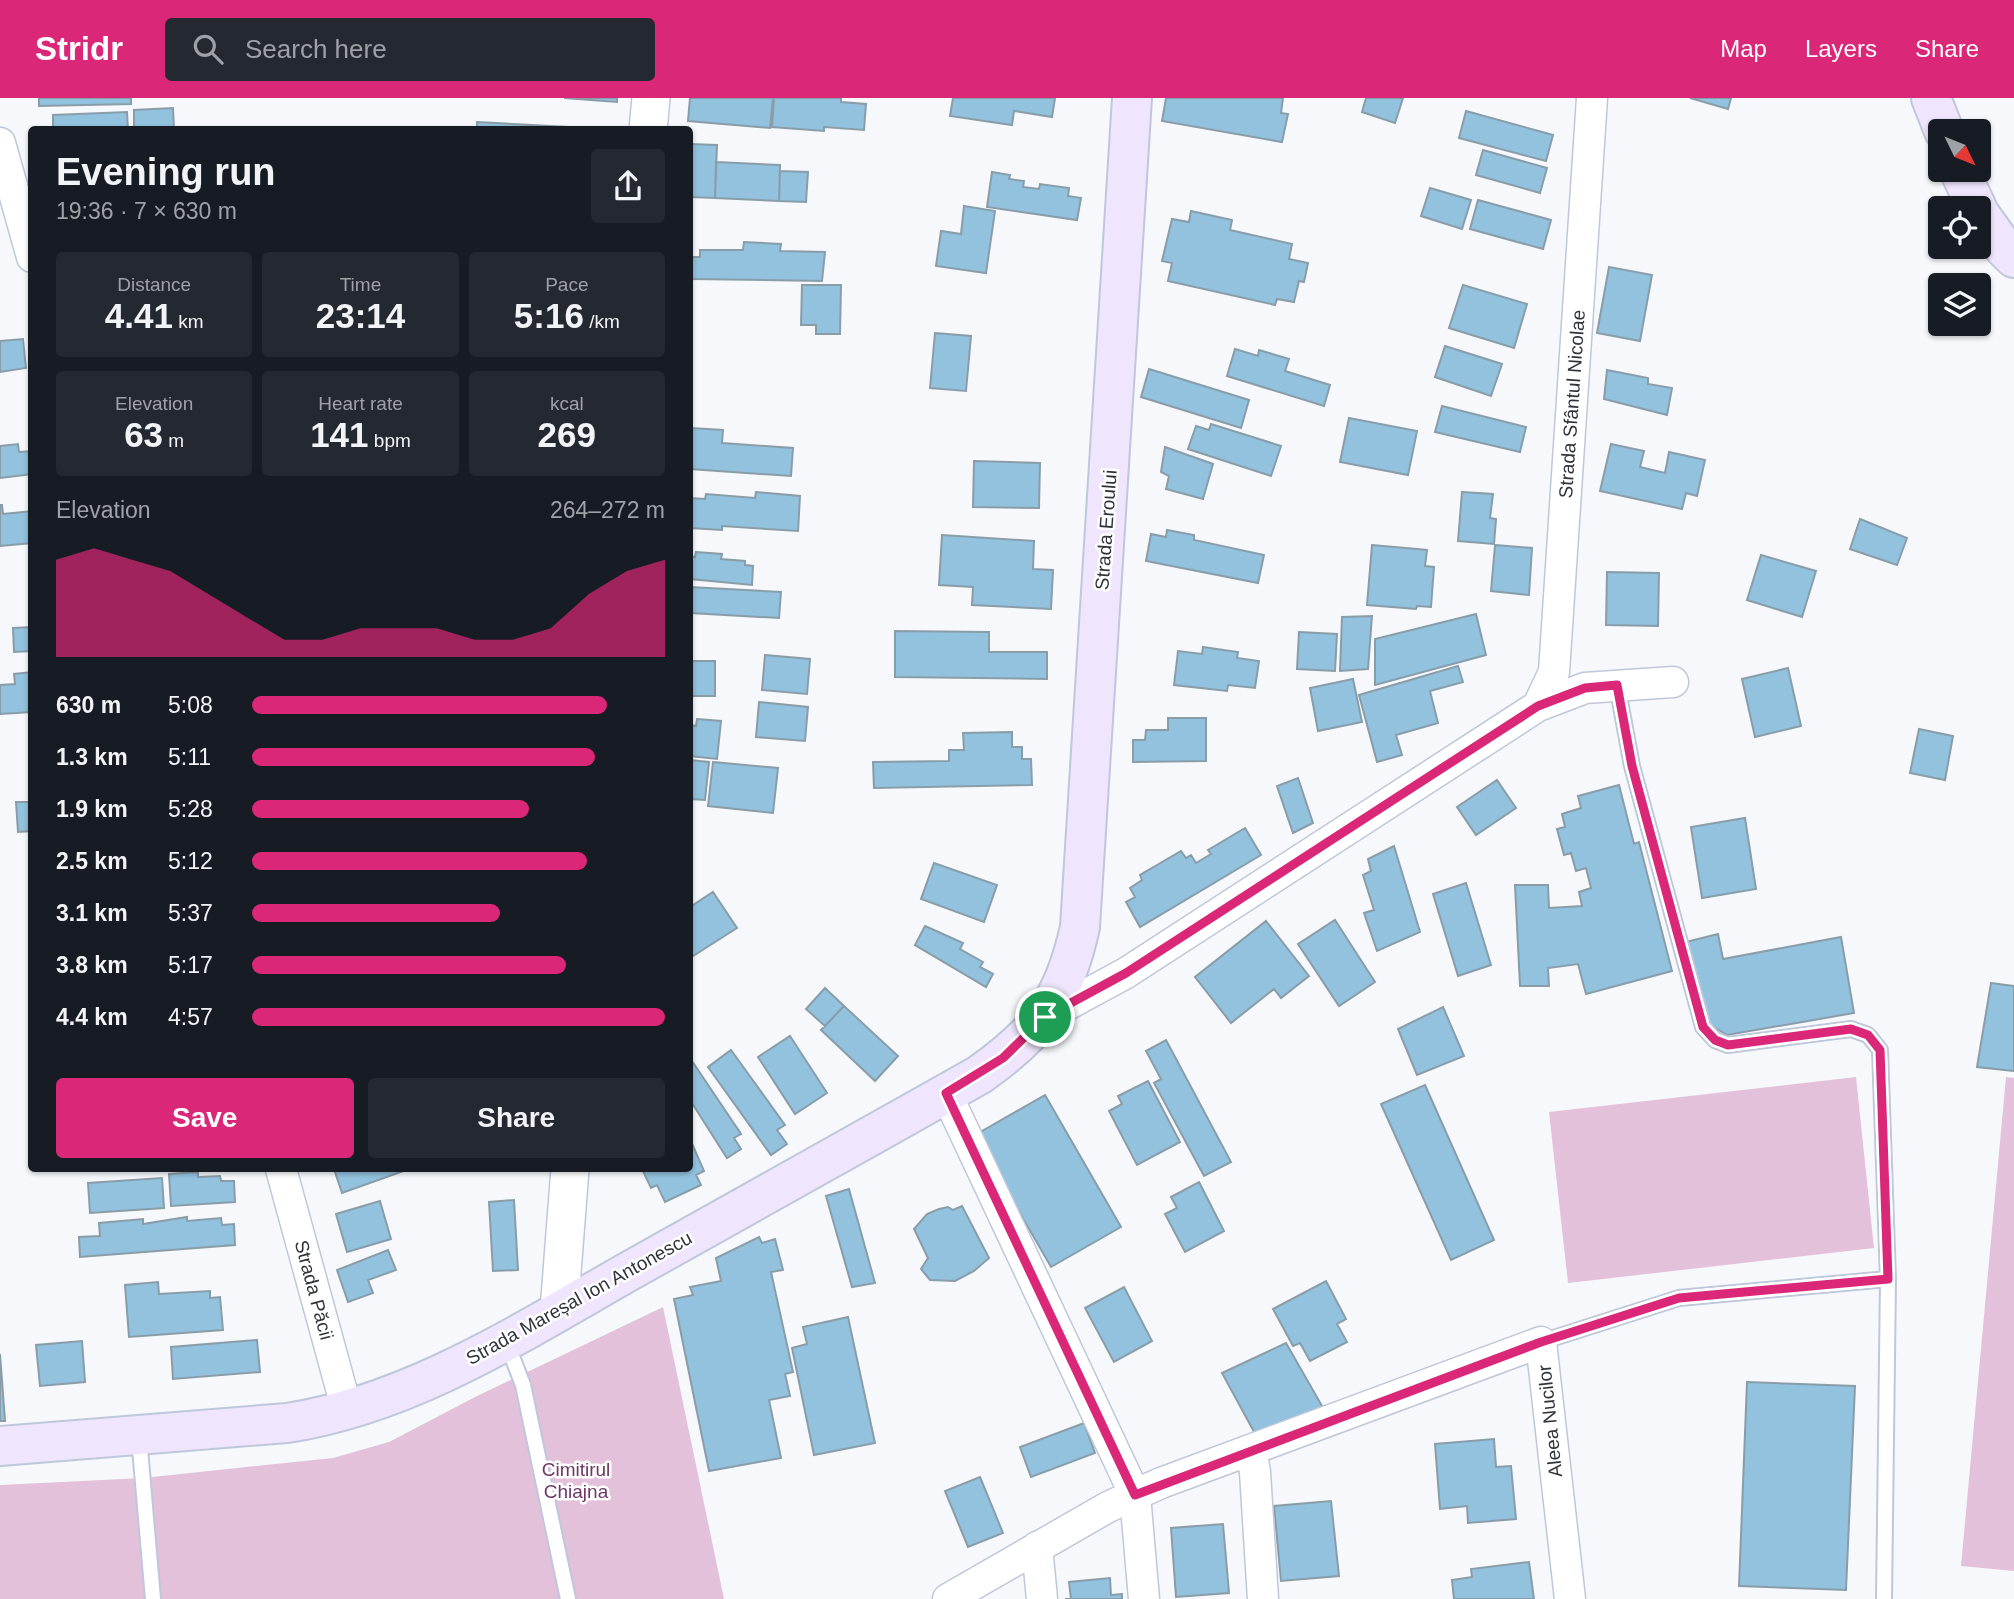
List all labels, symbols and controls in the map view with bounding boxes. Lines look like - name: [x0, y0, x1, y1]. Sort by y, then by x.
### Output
- search box: [165, 18, 655, 81]
- text: Stridr: [35, 30, 123, 67]
- icon: search: [189, 30, 227, 68]
- text: Search here: [245, 34, 387, 64]
- text: Map: [1720, 35, 1767, 62]
- text: Layers: [1805, 35, 1877, 62]
- text: Share: [1915, 35, 1979, 62]
- north arrow: [1928, 119, 1992, 182]
- map controls: [1928, 119, 1991, 336]
- button: share: [591, 149, 665, 223]
- text: Evening run: [56, 151, 276, 193]
- button: locate: [1928, 196, 1991, 259]
- text: 19:36 · 7 × 630 m: [56, 198, 237, 224]
- button: layers: [1928, 273, 1991, 336]
- text: Distance: [117, 274, 191, 295]
- text: Time: [340, 274, 381, 295]
- text: Pace: [545, 274, 588, 295]
- text: 4.41: [105, 296, 173, 335]
- text: 23:14: [316, 296, 405, 335]
- text: 5:16: [514, 296, 584, 335]
- street label: Strada Sfântul Nicolae: [1555, 309, 1589, 499]
- text: km: [173, 311, 204, 332]
- text: /km: [584, 311, 620, 332]
- text: Elevation: [115, 393, 193, 414]
- text: Heart rate: [318, 393, 403, 414]
- text: kcal: [550, 393, 584, 414]
- text: 63: [124, 415, 163, 454]
- text: 141: [310, 415, 369, 454]
- text: 269: [538, 415, 596, 454]
- text: m: [163, 430, 184, 451]
- text: bpm: [369, 430, 411, 451]
- street label: Strada Eroului: [1091, 469, 1121, 591]
- text: Elevation: [56, 497, 151, 523]
- text: 264–272 m: [550, 497, 665, 523]
- text: 630 m: [56, 692, 121, 718]
- text: 5:08: [168, 692, 213, 718]
- text: 1.3 km: [56, 744, 128, 770]
- text: 5:11: [168, 744, 211, 770]
- text: 1.9 km: [56, 796, 128, 822]
- text: 5:28: [168, 796, 213, 822]
- text: 2.5 km: [56, 848, 128, 874]
- text: 5:12: [168, 848, 213, 874]
- text: 3.1 km: [56, 900, 128, 926]
- text: 5:37: [168, 900, 213, 926]
- text: 3.8 km: [56, 952, 128, 978]
- text: 5:17: [168, 952, 213, 978]
- pin: [1015, 987, 1075, 1047]
- icon: arrive: [1026, 998, 1064, 1036]
- text: 4.4 km: [56, 1004, 128, 1030]
- text: 4:57: [168, 1004, 213, 1030]
- button: Save: [56, 1078, 354, 1158]
- button: Share: [368, 1078, 665, 1158]
- street label: Strada Mareșal Ion Antonescu: [463, 1227, 695, 1369]
- street label: Strada Păcii: [291, 1238, 337, 1342]
- street label: Aleea Nucilor: [1534, 1363, 1566, 1478]
- park label: Cimitirul Chiajna: [542, 1459, 610, 1502]

